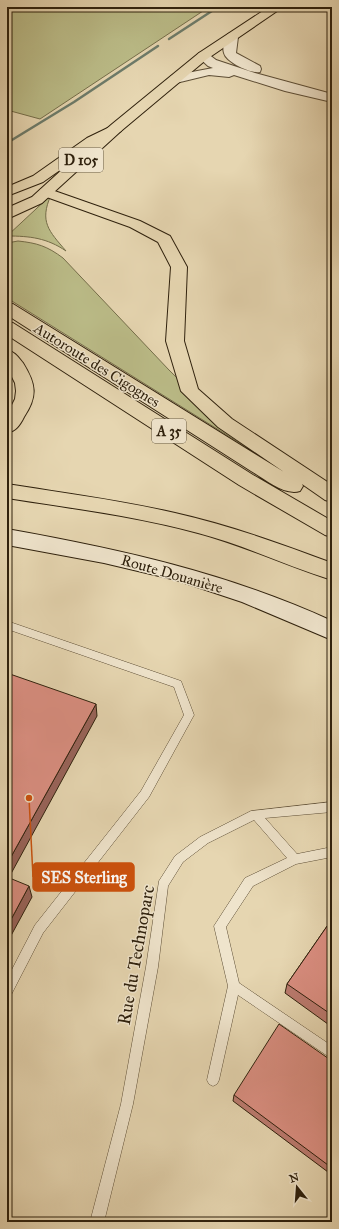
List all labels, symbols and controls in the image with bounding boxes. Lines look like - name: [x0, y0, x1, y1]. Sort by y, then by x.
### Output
- road number: D 105: [59, 148, 103, 172]
- street label: Autoroute des Cigognes: [30, 318, 163, 411]
- road number: A 35: [152, 419, 186, 443]
- street label: Route Douanière: [119, 551, 225, 597]
- callout: SES Sterling: [33, 863, 134, 891]
- text: SES Sterling: [41, 868, 127, 888]
- street label: Rue du Technoparc: [113, 883, 159, 1027]
- north arrow: [277, 1167, 317, 1207]
- text: N: [288, 1170, 301, 1185]

